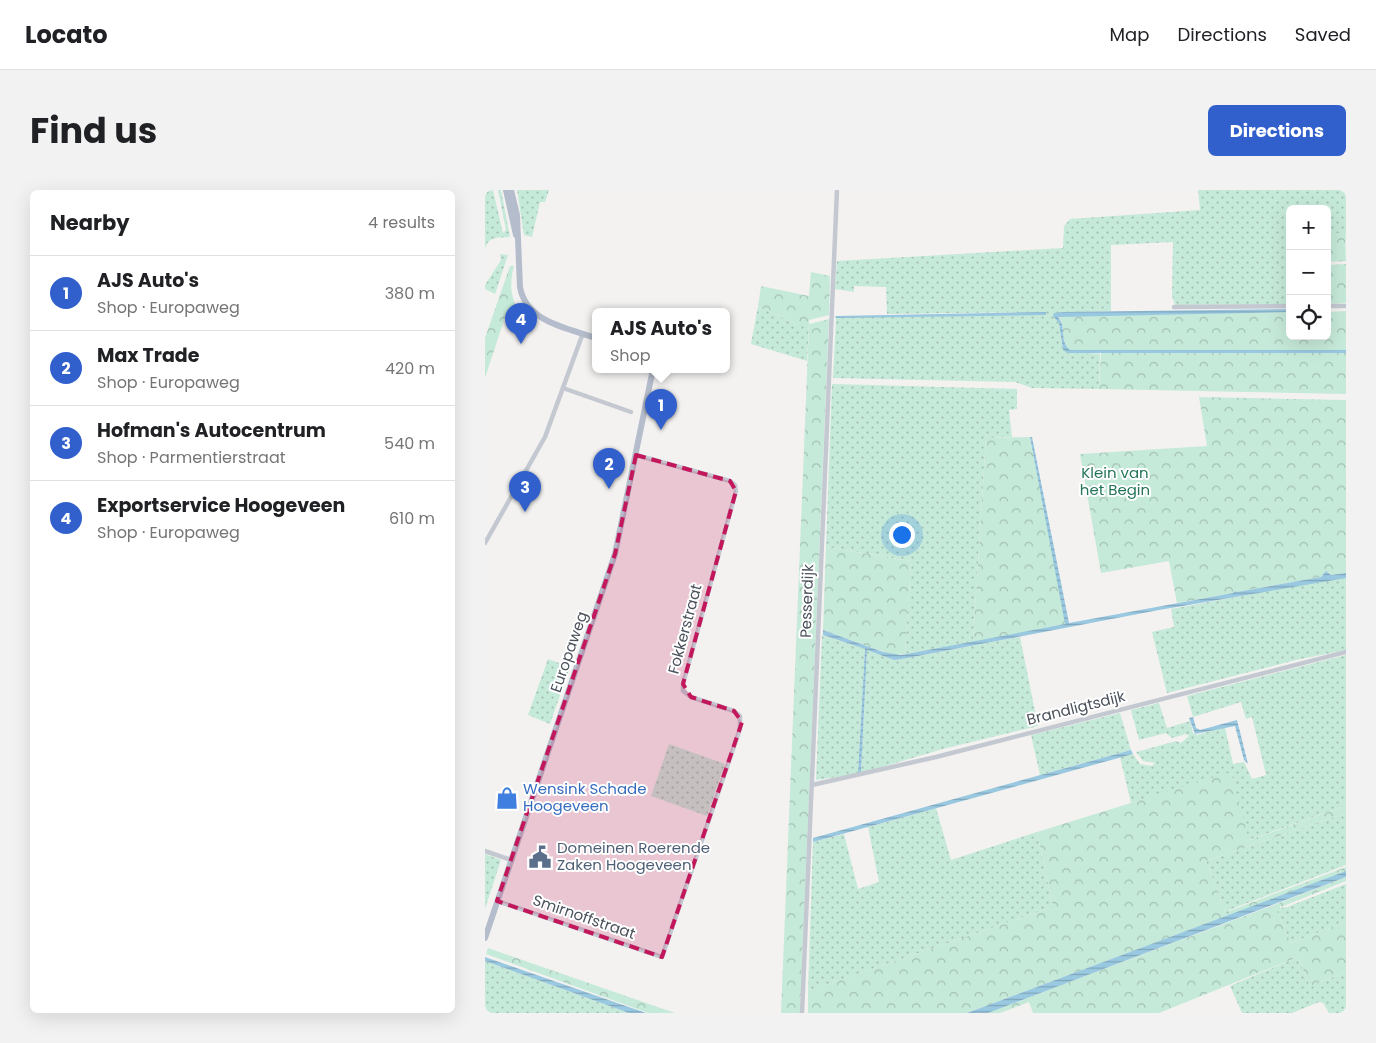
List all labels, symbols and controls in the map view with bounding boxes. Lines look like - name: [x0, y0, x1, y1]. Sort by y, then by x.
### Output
- text: Locato: [25, 18, 108, 51]
- text: Map: [1110, 22, 1149, 47]
- text: Directions: [1177, 22, 1267, 47]
- text: Saved: [1295, 22, 1351, 47]
- button: Directions: [1208, 105, 1346, 156]
- text: Find us: [30, 106, 157, 155]
- map controls: [1286, 205, 1331, 340]
- button: +: [1286, 205, 1331, 250]
- text: Nearby: [50, 208, 130, 237]
- text: 4 results: [368, 211, 435, 234]
- button: −: [1286, 250, 1331, 295]
- text: AJS Auto's: [97, 267, 199, 294]
- text: 1: [63, 282, 69, 305]
- text: 380 m: [385, 282, 435, 305]
- button: locate: [1286, 295, 1331, 340]
- text: Shop · Europaweg: [97, 296, 240, 319]
- pin: 4: [505, 303, 537, 344]
- popup: [592, 308, 730, 373]
- text: AJS Auto's: [610, 315, 712, 342]
- text: Max Trade: [97, 342, 199, 369]
- text: Shop: [610, 344, 651, 367]
- text: 2: [61, 357, 71, 380]
- text: 420 m: [385, 357, 435, 380]
- text: Shop · Europaweg: [97, 371, 240, 394]
- pin: 1: [645, 389, 677, 430]
- text: Hofman's Autocentrum: [97, 417, 326, 444]
- text: 3: [61, 432, 71, 455]
- text: 540 m: [384, 432, 435, 455]
- text: Shop · Parmentierstraat: [97, 446, 286, 469]
- pin: 2: [593, 448, 625, 489]
- park label: Klein van het Begin: [1080, 462, 1150, 500]
- pin: 3: [509, 471, 541, 512]
- text: Exportservice Hoogeveen: [97, 492, 345, 519]
- text: 4: [61, 507, 71, 530]
- text: 610 m: [389, 507, 435, 530]
- text: Shop · Europaweg: [97, 521, 240, 544]
- your location: [889, 522, 915, 548]
- street label: Pesserdijk: [795, 563, 818, 638]
- street label: Fokkerstraat: [662, 582, 707, 676]
- street label: Europaweg: [545, 608, 592, 695]
- street label: Brandligtsdijk: [1024, 685, 1128, 730]
- place label: Wensink Schade Hoogeveen: [523, 778, 646, 816]
- shop icon: Wensink Schade Hoogeveen: [494, 785, 520, 811]
- place label: Domeinen Roerende Zaken Hoogeveen: [557, 837, 710, 875]
- public building icon: Domeinen Roerende Zaken Hoogeveen: [527, 844, 553, 870]
- street label: Smirnoffstraat: [530, 889, 638, 944]

